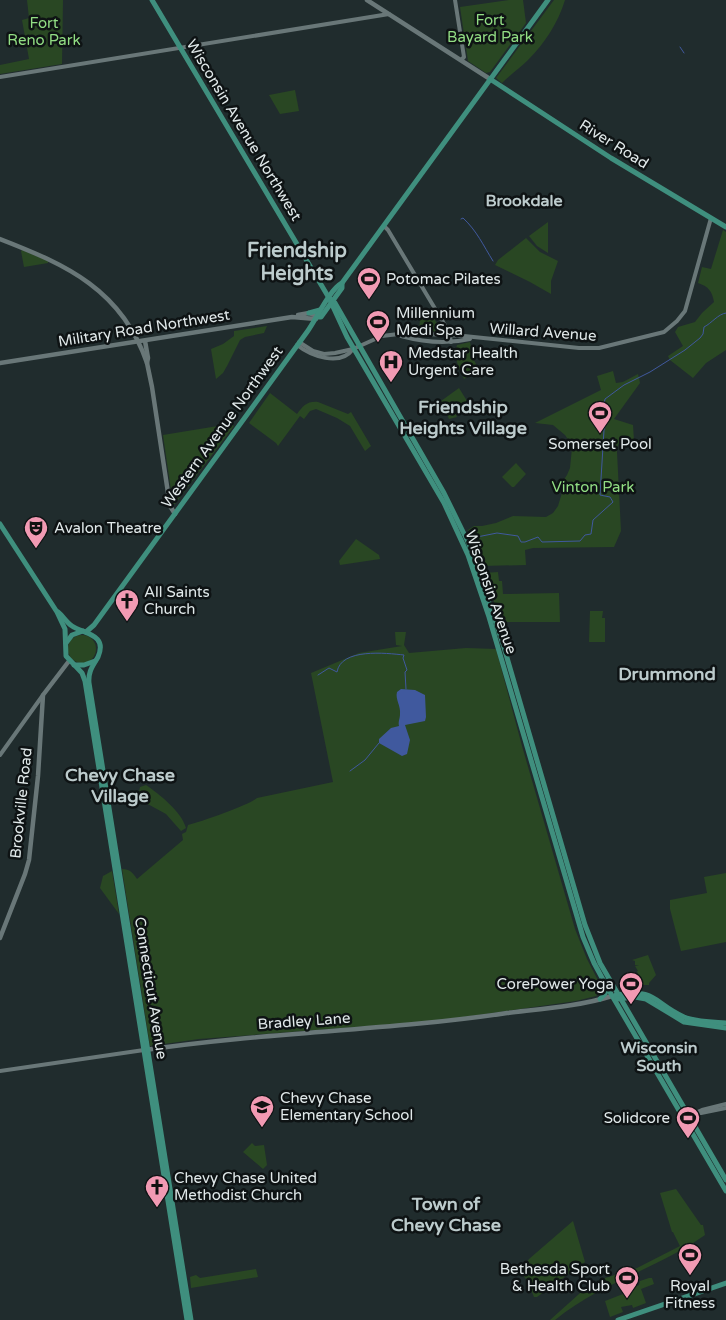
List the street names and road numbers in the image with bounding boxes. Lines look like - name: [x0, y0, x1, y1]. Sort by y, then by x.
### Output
- street label: Wisconsin Avenue Northwest: [183, 36, 305, 224]
- street label: River Road: [576, 116, 652, 172]
- street label: Military Road Northwest: [57, 305, 231, 350]
- street label: Willard Avenue: [489, 319, 597, 345]
- street label: Western Avenue Northwest: [157, 343, 287, 511]
- street label: Wisconsin Avenue: [461, 528, 521, 656]
- street label: Brookville Road: [6, 747, 36, 859]
- street label: Connecticut Avenue: [131, 915, 171, 1061]
- street label: Bradley Lane: [257, 1009, 351, 1033]

